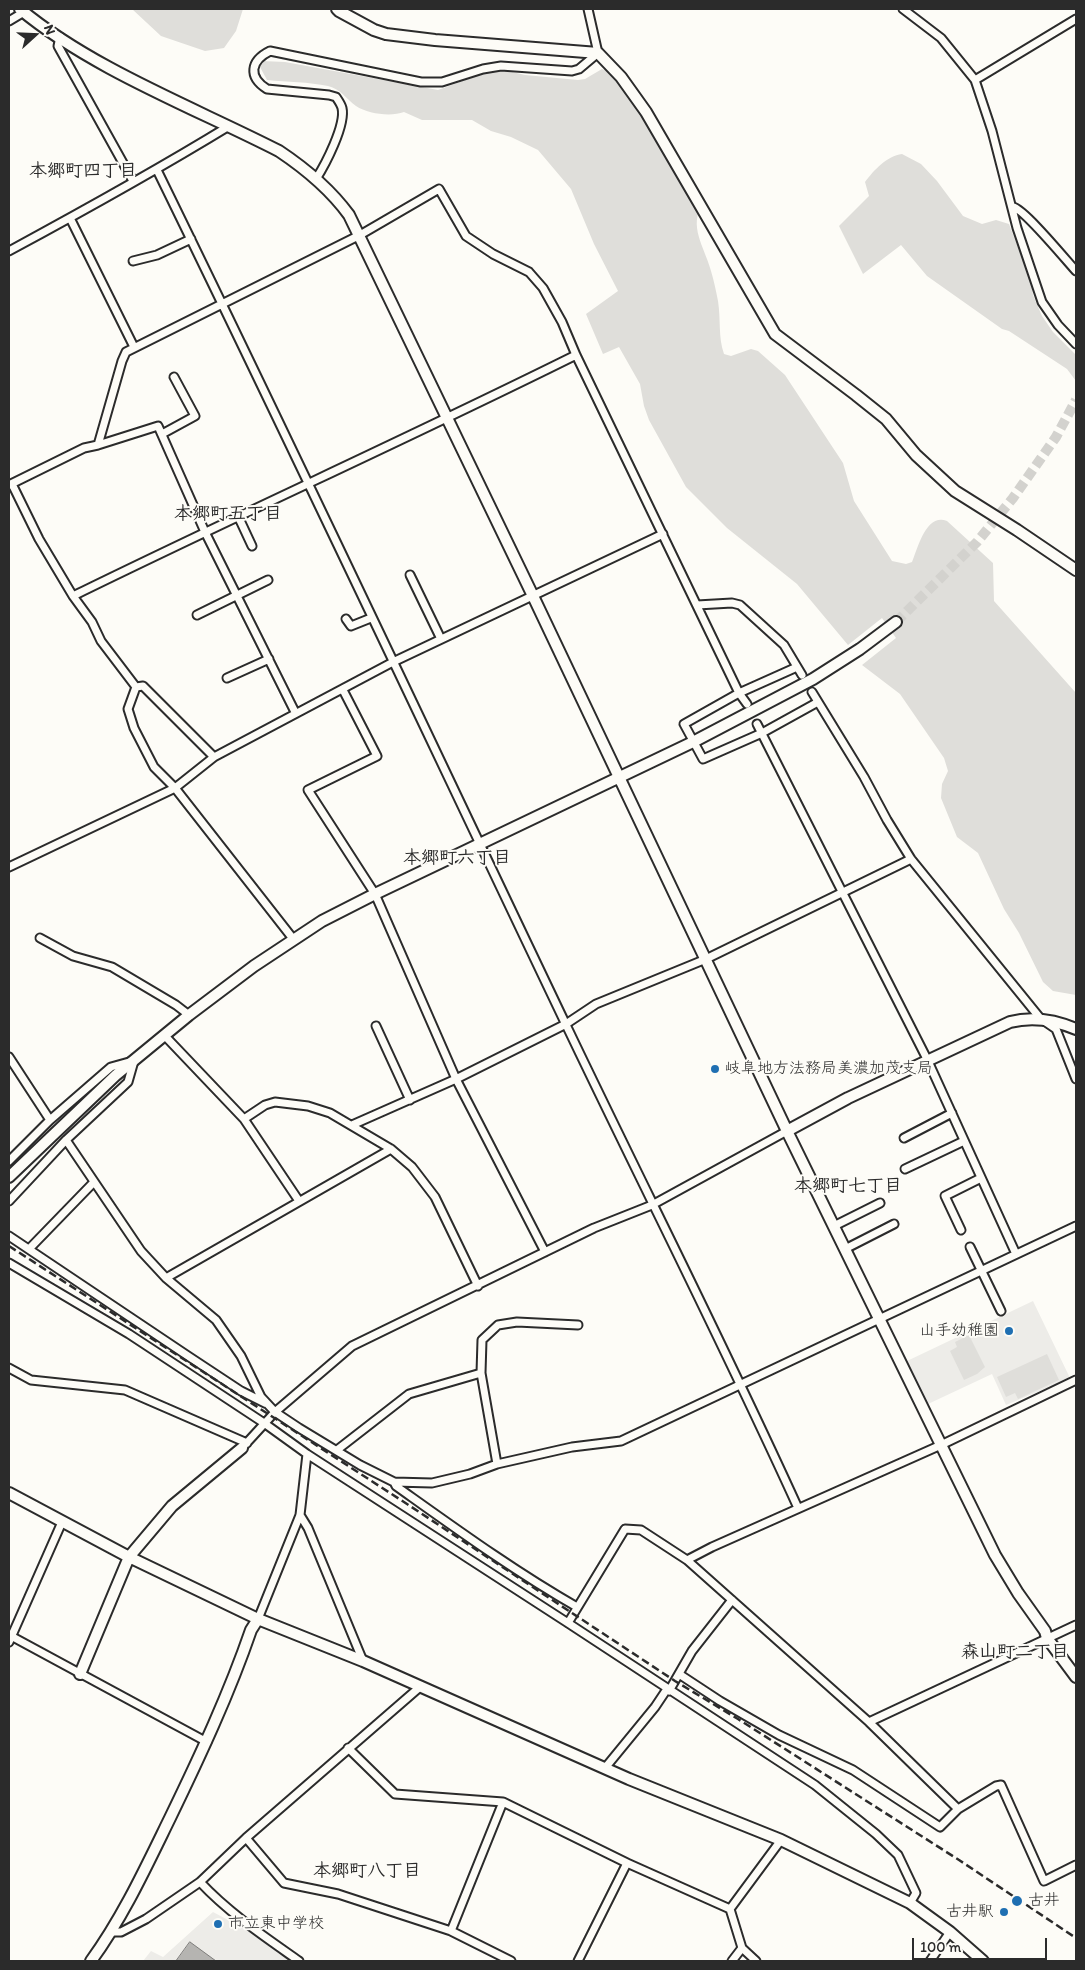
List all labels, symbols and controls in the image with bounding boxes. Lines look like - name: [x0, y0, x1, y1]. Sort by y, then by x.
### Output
- north arrow: [10, 10, 60, 60]
- text: N: [40, 22, 59, 37]
- district label: 本郷町四丁目: [29, 160, 137, 182]
- district label: 本郷町五丁目: [174, 503, 282, 525]
- district label: 本郷町六丁目: [403, 847, 511, 869]
- place label: 岐阜地方法務局美濃加茂支局: [725, 1059, 933, 1079]
- marker: 岐阜地方法務局美濃加茂支局: [709, 1063, 721, 1075]
- district label: 本郷町七丁目: [794, 1175, 902, 1197]
- place label: 山手幼稚園: [919, 1321, 999, 1341]
- marker: 山手幼稚園: [1003, 1325, 1015, 1337]
- district label: 森山町二丁目: [961, 1641, 1069, 1663]
- district label: 本郷町八丁目: [313, 1860, 421, 1882]
- place label: 古井: [1028, 1891, 1060, 1911]
- marker: 古井: [1010, 1894, 1024, 1908]
- place label: 古井駅: [946, 1902, 994, 1922]
- marker: 古井駅: [998, 1906, 1010, 1918]
- place label: 市立東中学校: [228, 1914, 324, 1934]
- marker: 市立東中学校: [212, 1918, 224, 1930]
- scale bar: [915, 1928, 1050, 1960]
- text: 100 m: [920, 1938, 961, 1956]

